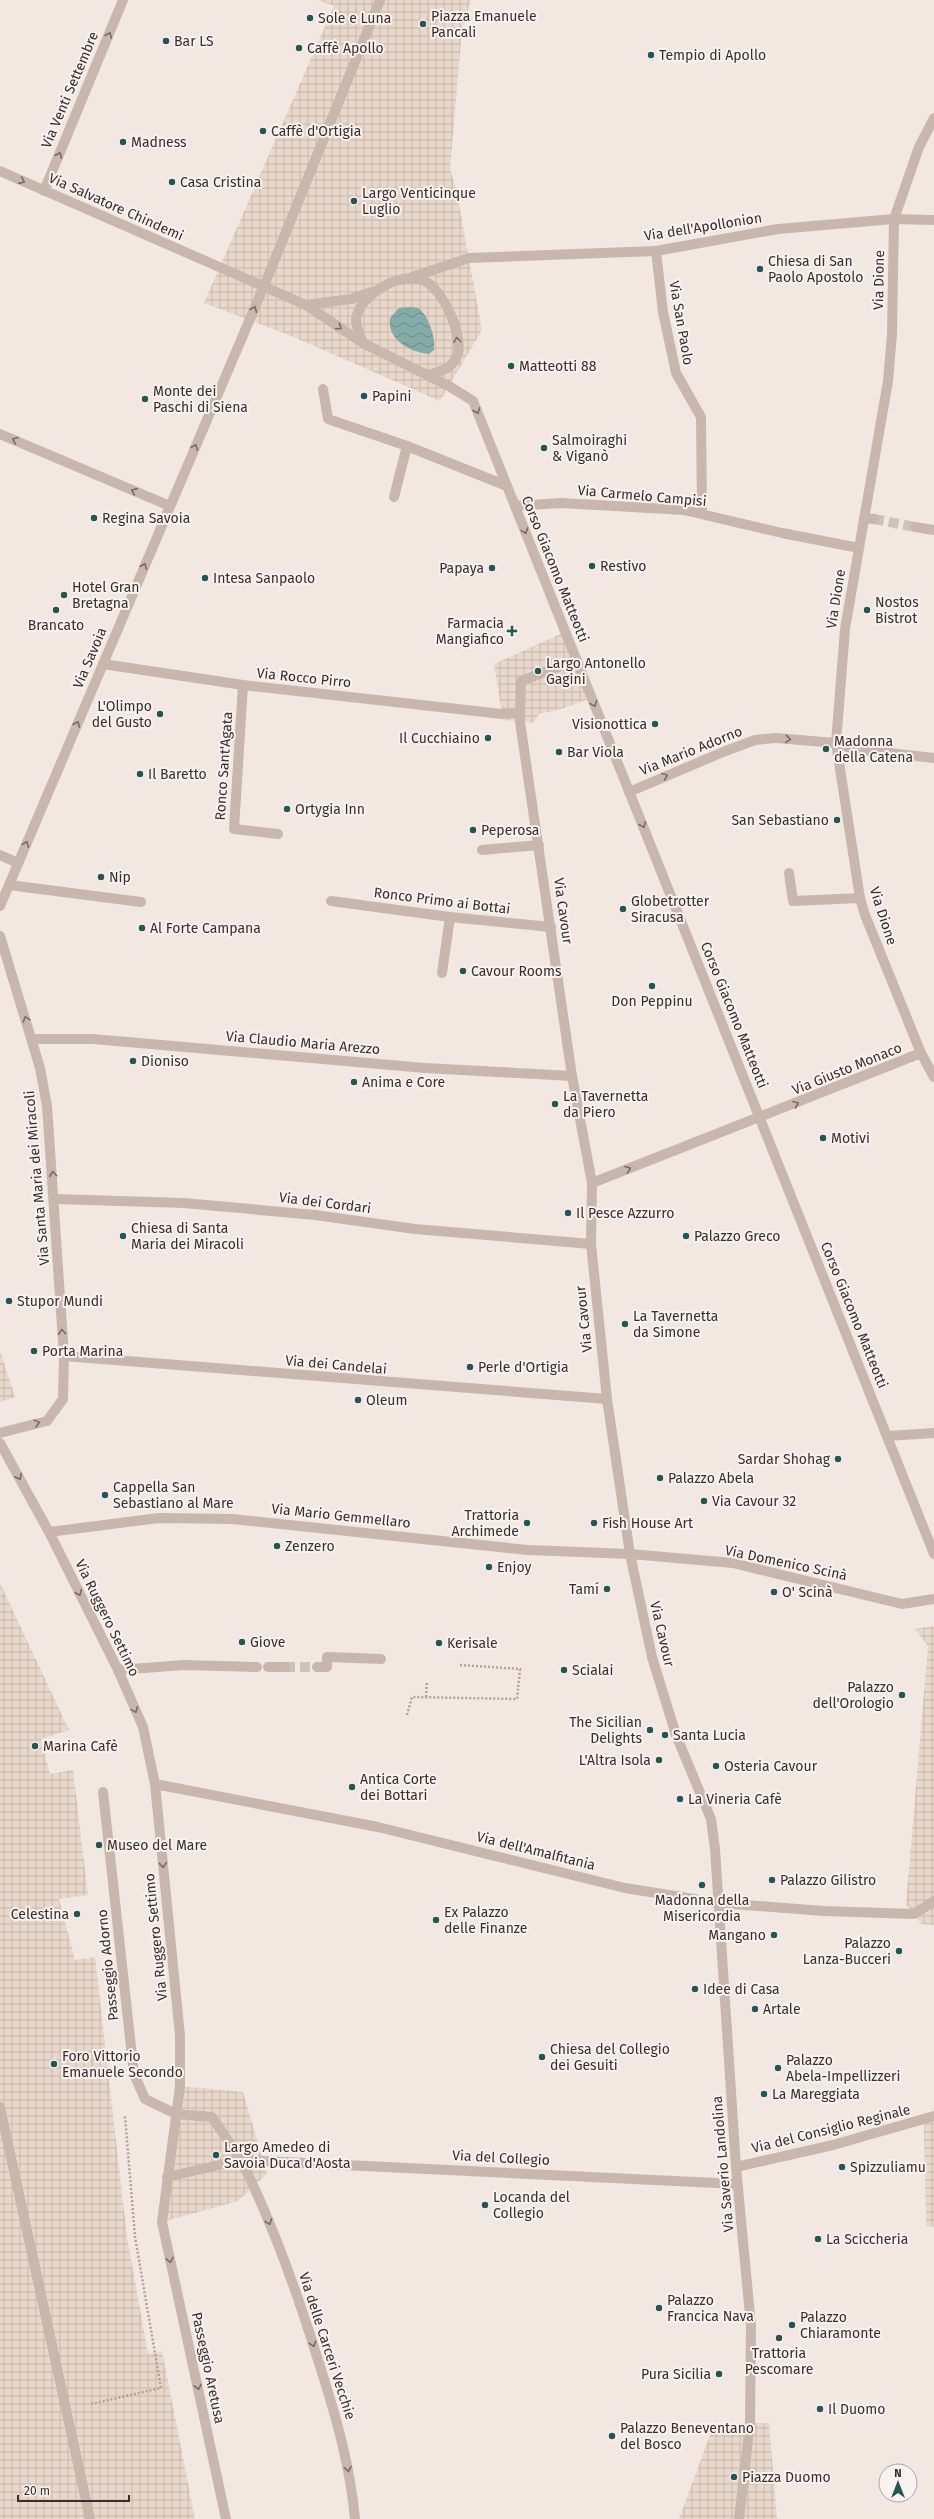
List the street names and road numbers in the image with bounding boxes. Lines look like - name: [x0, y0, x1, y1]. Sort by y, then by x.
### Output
- street label: Via Venti Settembre: [38, 29, 102, 151]
- street label: Via Salvatore Chindemi: [46, 170, 186, 244]
- street label: Via dell'Apollonion: [643, 209, 763, 245]
- street label: Via Dione: [870, 250, 888, 310]
- street label: Via San Paolo: [665, 279, 697, 367]
- street label: Via Carmelo Campisi: [577, 482, 707, 510]
- street label: Corso Giacomo Matteotti: [518, 493, 592, 645]
- street label: Via Dione: [823, 568, 849, 630]
- street label: Via Savoia: [70, 625, 110, 691]
- street label: Via Rocco Pirro: [256, 665, 352, 691]
- street label: Ronco Sant'Agata: [212, 711, 236, 821]
- street label: Via Mario Adorno: [637, 723, 745, 779]
- street label: Via Cavour: [550, 877, 576, 946]
- street label: Ronco Primo ai Bottai: [373, 884, 511, 918]
- street label: Via Dione: [866, 885, 900, 947]
- street label: Corso Giacomo Matteotti: [697, 939, 771, 1091]
- street label: Via Claudio Maria Arezzo: [225, 1028, 381, 1058]
- street label: Via Giusto Monaco: [790, 1039, 904, 1099]
- street label: Via Santa Maria dei Miracoli: [21, 1090, 53, 1266]
- street label: Via dei Cordari: [278, 1189, 372, 1217]
- street label: Corso Giacomo Matteotti: [817, 1239, 891, 1391]
- street label: Via Cavour: [572, 1284, 596, 1353]
- street label: Via dei Candelai: [285, 1352, 387, 1378]
- street label: Via Mario Gemmellaro: [271, 1500, 411, 1532]
- street label: Via Domenico Scinà: [723, 1542, 849, 1584]
- street label: Via Ruggero Settimo: [71, 1557, 143, 1679]
- street label: Via Cavour: [646, 1600, 678, 1669]
- street label: Via dell'Amalfitania: [475, 1828, 597, 1874]
- street label: Via Ruggero Settimo: [141, 1872, 171, 2002]
- street label: Passeggio Adorno: [94, 1908, 122, 2022]
- street label: Via Saverio Landolina: [709, 2095, 737, 2233]
- street label: Via del Consiglio Reginale: [750, 2101, 912, 2157]
- street label: Via del Collegio: [452, 2147, 550, 2169]
- street label: Via delle Carceri Vecchie: [295, 2270, 359, 2422]
- street label: Passeggio Aretusa: [188, 2311, 228, 2425]

